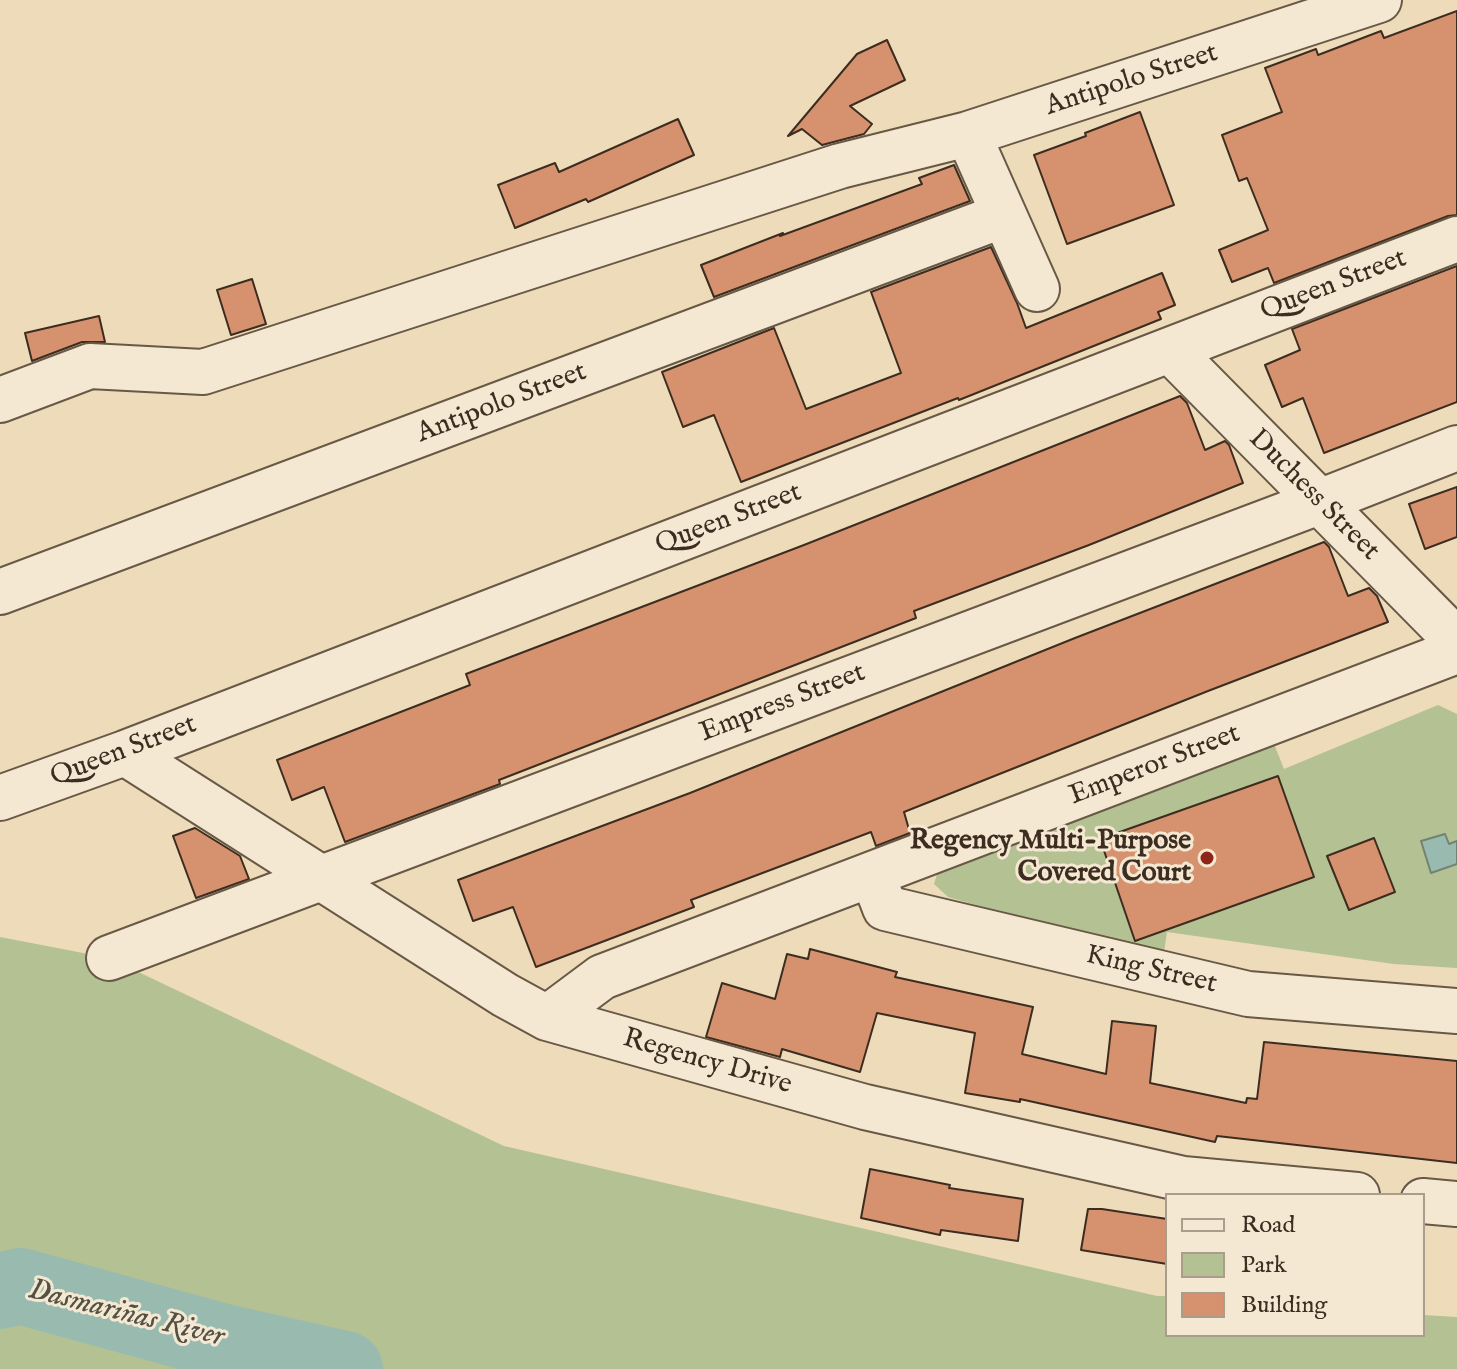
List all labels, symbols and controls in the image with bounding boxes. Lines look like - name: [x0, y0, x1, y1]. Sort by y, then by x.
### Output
- street label: Antipolo Street: [1042, 37, 1222, 125]
- street label: Queen Street: [1256, 243, 1412, 329]
- street label: Antipolo Street: [412, 356, 592, 452]
- street label: Duchess Street: [1240, 423, 1386, 569]
- street label: Queen Street: [651, 477, 807, 563]
- street label: Empress Street: [695, 657, 871, 751]
- street label: Queen Street: [46, 709, 202, 795]
- street label: Emperor Street: [1065, 718, 1245, 814]
- place label: Regency Multi-Purpose Covered Court: [910, 825, 1191, 891]
- marker: Regency Multi-Purpose Covered Court: [1198, 849, 1216, 867]
- street label: King Street: [1082, 940, 1220, 1002]
- street label: Regency Drive: [619, 1023, 795, 1103]
- legend: [1165, 1193, 1425, 1337]
- text: Road: [1241, 1210, 1295, 1241]
- text: Park: [1241, 1250, 1287, 1281]
- water label: Dasmariñas River: [24, 1273, 228, 1357]
- text: Building: [1241, 1290, 1327, 1321]

